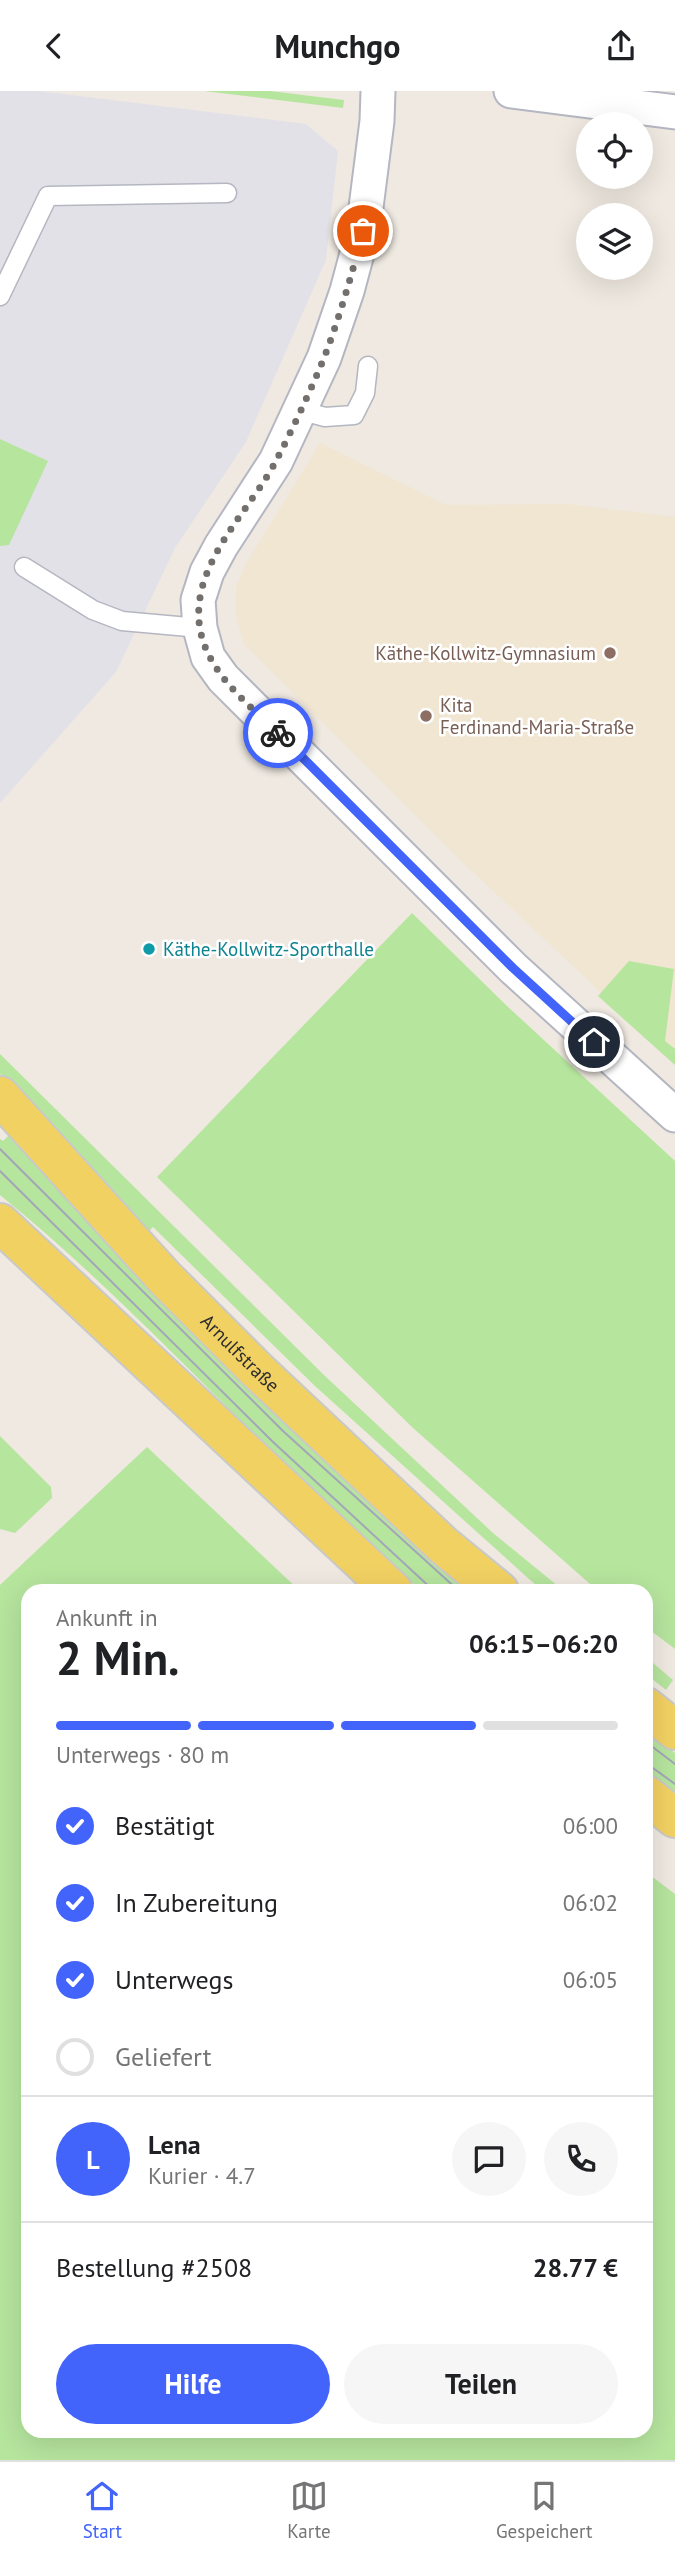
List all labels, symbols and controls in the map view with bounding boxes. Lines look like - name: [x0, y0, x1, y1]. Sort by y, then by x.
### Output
- text: Munchgo: [275, 25, 400, 67]
- icon: back: [35, 27, 73, 65]
- icon: share: [602, 27, 640, 65]
- map controls: [576, 112, 653, 280]
- button: locate: [576, 112, 653, 189]
- pin: [333, 201, 393, 261]
- button: layers: [576, 203, 653, 280]
- icon: bag: [344, 212, 382, 250]
- place label: Käthe-Kollwitz-Gymnasium: [375, 641, 596, 665]
- marker: Käthe-Kollwitz-Gymnasium: [602, 645, 618, 661]
- place label: Kita Ferdinand-Maria-Straße: [440, 693, 634, 739]
- courier: [243, 698, 313, 768]
- marker: Kita Ferdinand-Maria-Straße: [418, 708, 434, 724]
- icon: bike: [259, 714, 297, 752]
- place label: Käthe-Kollwitz-Sporthalle: [163, 937, 374, 961]
- marker: Käthe-Kollwitz-Sporthalle: [141, 941, 157, 957]
- pin: [564, 1012, 624, 1072]
- icon: home: [575, 1023, 613, 1061]
- street label: Arnulfstraße: [196, 1309, 285, 1397]
- text: Ankunft in: [56, 1603, 158, 1632]
- text: 06:15–06:20: [469, 1627, 618, 1660]
- text: 2 Min.: [56, 1628, 179, 1688]
- text: Unterwegs · 80 m: [56, 1740, 229, 1769]
- icon: check: [56, 1807, 94, 1845]
- text: Bestätigt: [115, 1809, 215, 1842]
- text: 06:00: [563, 1811, 618, 1840]
- icon: check: [56, 1884, 94, 1922]
- text: In Zubereitung: [115, 1886, 278, 1919]
- text: 06:02: [563, 1888, 618, 1917]
- icon: check: [56, 1961, 94, 1999]
- text: Unterwegs: [115, 1963, 233, 1996]
- text: 06:05: [563, 1965, 618, 1994]
- text: Geliefert: [115, 2040, 212, 2073]
- button: chat: [452, 2122, 526, 2196]
- button: phone: [544, 2122, 618, 2196]
- text: Lena: [148, 2128, 201, 2161]
- text: L: [86, 2143, 100, 2176]
- text: Kurier · 4.7: [148, 2161, 256, 2190]
- text: Bestellung #2508: [56, 2251, 252, 2284]
- text: 28.77 €: [533, 2251, 618, 2284]
- button: Hilfe: [56, 2344, 330, 2424]
- button: Teilen: [344, 2344, 618, 2424]
- tab: Start: [83, 2477, 122, 2543]
- tab: Karte: [287, 2477, 331, 2543]
- tab: Gespeichert: [496, 2477, 592, 2543]

